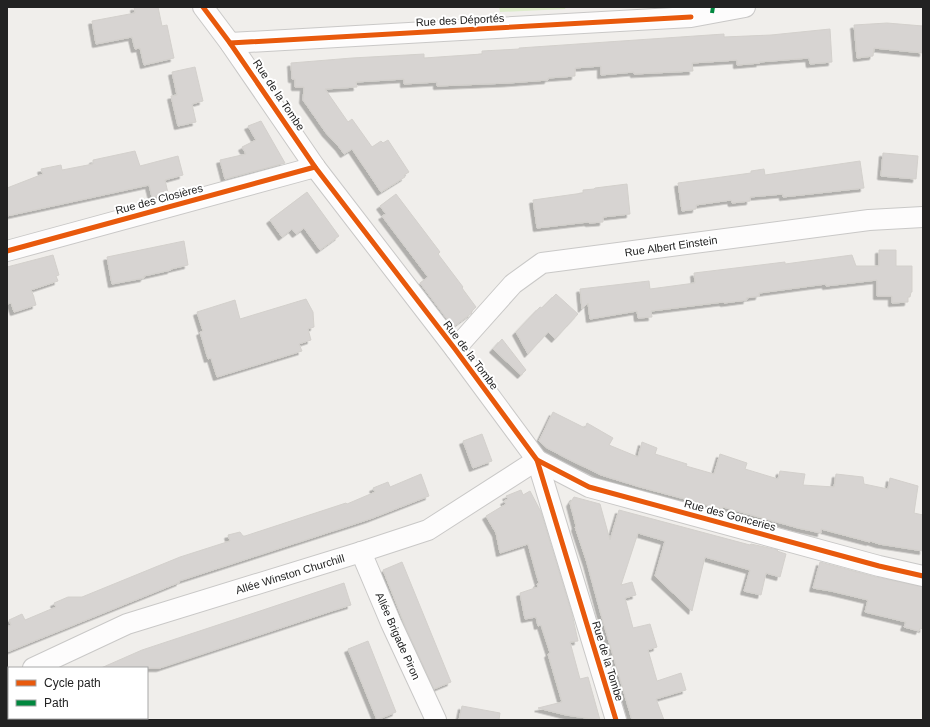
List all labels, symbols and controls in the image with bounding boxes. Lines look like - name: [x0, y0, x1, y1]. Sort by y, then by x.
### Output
- street label: Rue des Déportés: [415, 12, 505, 28]
- street label: Rue de la Tombe: [251, 57, 307, 133]
- street label: Rue des Closières: [114, 181, 204, 216]
- street label: Rue Albert Einstein: [624, 234, 718, 258]
- street label: Rue de la Tombe: [441, 318, 501, 392]
- street label: Rue des Gonceries: [683, 497, 778, 533]
- street label: Allée Winston Churchill: [234, 552, 346, 596]
- street label: Allée Brigade Piron: [373, 591, 423, 681]
- street label: Rue de la Tombe: [590, 620, 626, 702]
- legend: [8, 667, 148, 719]
- text: Cycle path: [44, 676, 101, 690]
- text: Path: [44, 696, 69, 710]

